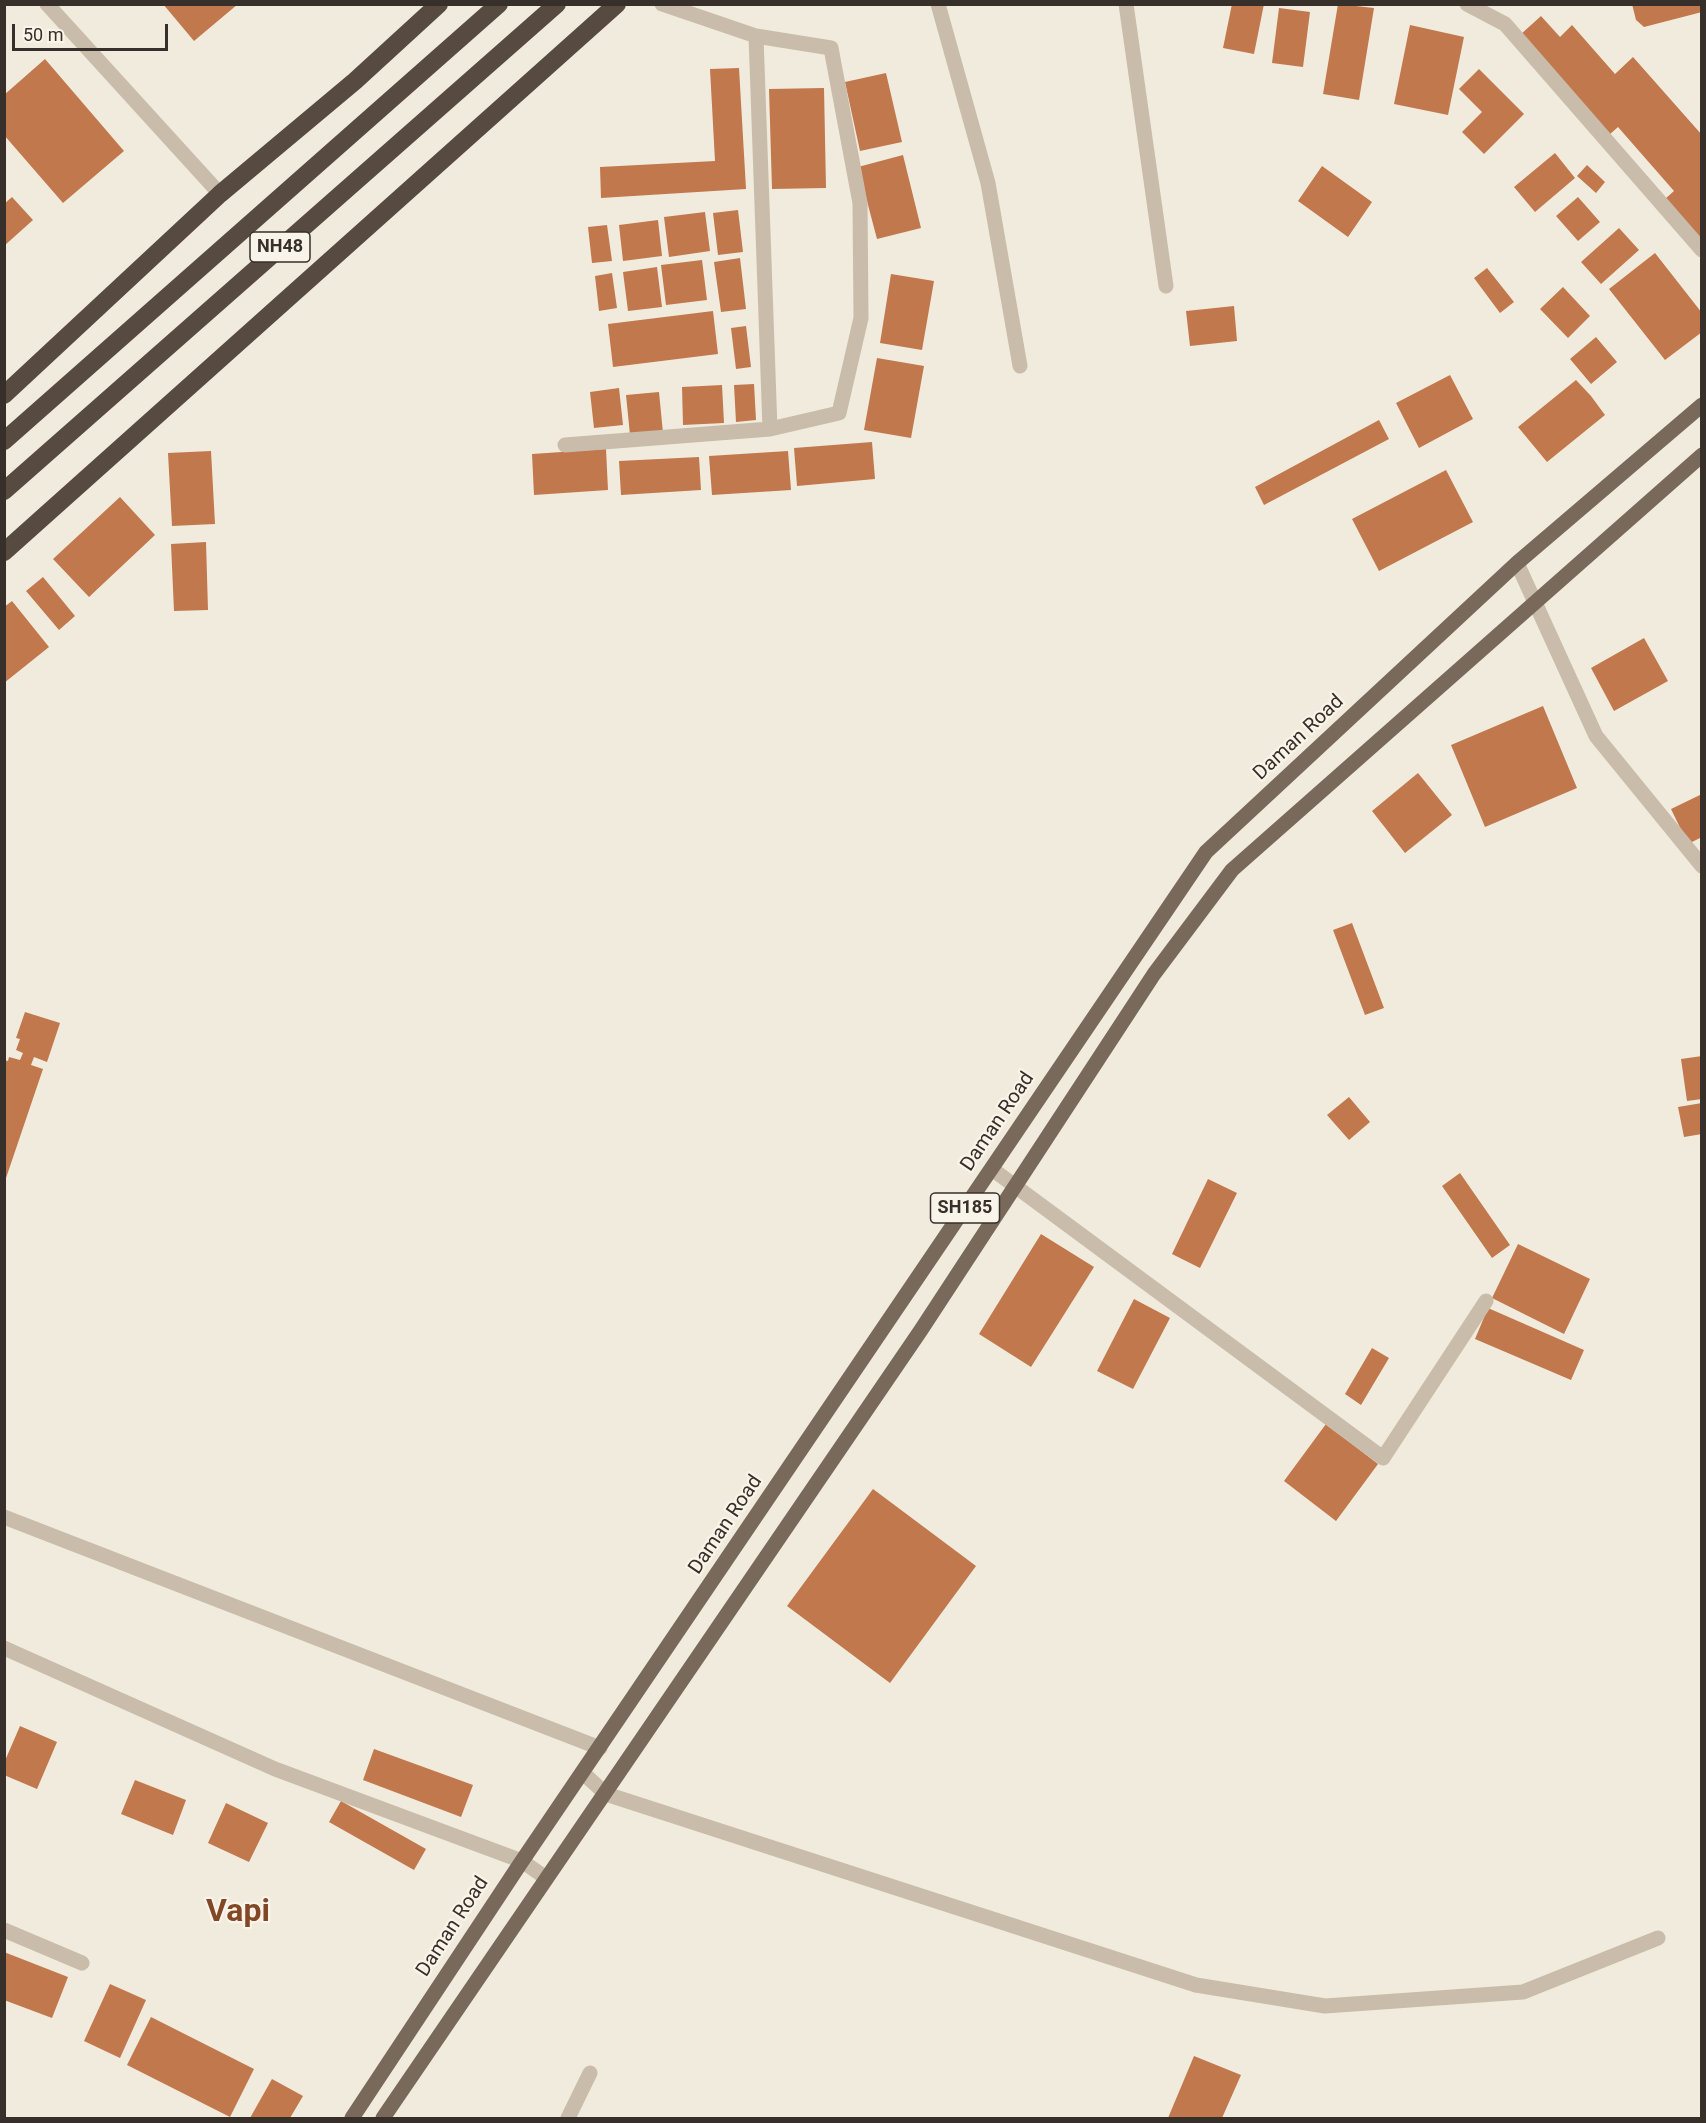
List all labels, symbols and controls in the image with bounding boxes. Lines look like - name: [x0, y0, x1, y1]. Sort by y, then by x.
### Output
- scale bar: [15, 12, 171, 50]
- text: 50 m: [23, 24, 63, 45]
- road number: NH48: [250, 232, 310, 262]
- street label: Daman Road: [1249, 690, 1349, 786]
- street label: Daman Road: [956, 1068, 1040, 1176]
- road number: SH185: [930, 1193, 1000, 1223]
- street label: Daman Road: [684, 1471, 768, 1579]
- street label: Daman Road: [412, 1873, 494, 1981]
- district label: Vapi: [206, 1894, 270, 1932]

